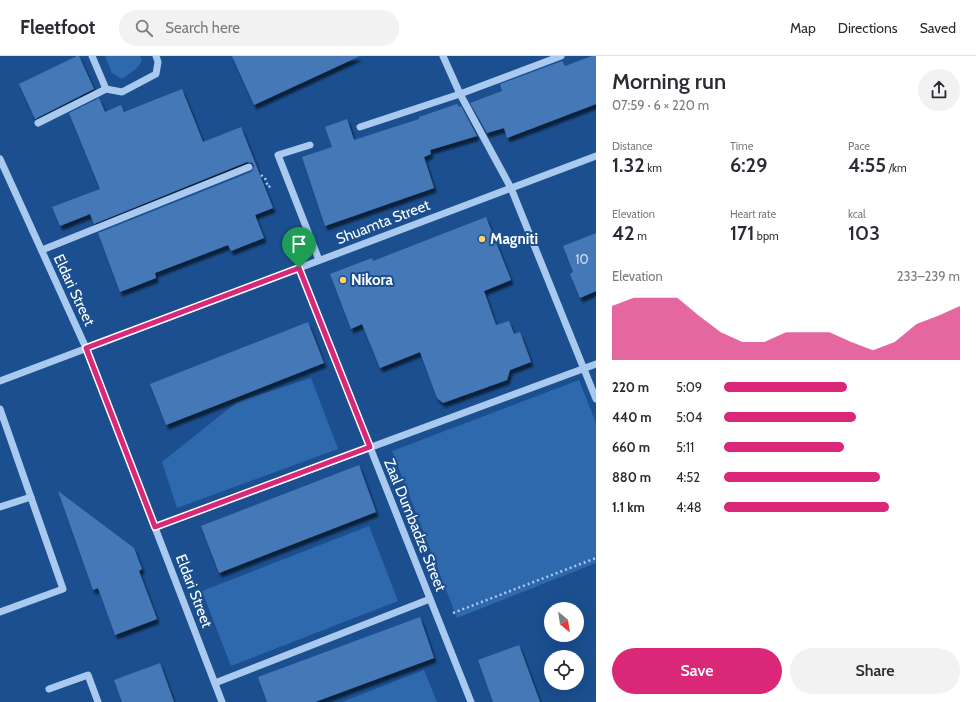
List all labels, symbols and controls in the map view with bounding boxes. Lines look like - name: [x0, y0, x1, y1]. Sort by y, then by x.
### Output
- search box: [119, 10, 399, 46]
- text: Fleetfoot: [20, 16, 95, 39]
- icon: search: [133, 17, 155, 39]
- text: Search here: [165, 19, 240, 37]
- text: Map: [790, 19, 816, 37]
- text: Directions: [838, 19, 898, 37]
- text: Saved: [920, 19, 956, 37]
- text: Morning run: [612, 68, 726, 95]
- button: share: [918, 69, 960, 111]
- text: 07:59 · 6 × 220 m: [612, 97, 709, 113]
- text: Distance: [612, 139, 653, 153]
- text: Time: [730, 139, 753, 153]
- text: Pace: [848, 139, 870, 153]
- text: 1.32: [612, 153, 645, 177]
- text: 6:29: [730, 153, 767, 177]
- text: 4:55: [848, 153, 886, 177]
- text: km: [645, 161, 662, 175]
- text: /km: [886, 161, 907, 175]
- street label: Shuamta Street: [334, 196, 432, 248]
- text: Elevation: [612, 207, 655, 221]
- text: Heart rate: [730, 207, 776, 221]
- text: kcal: [848, 207, 866, 221]
- text: 42: [612, 221, 635, 245]
- text: 171: [730, 221, 754, 245]
- text: 103: [848, 221, 880, 245]
- pin: [282, 227, 316, 268]
- text: m: [635, 229, 647, 243]
- text: bpm: [754, 229, 779, 243]
- place label: Magniti: [490, 230, 538, 248]
- icon: arrive: [288, 233, 310, 255]
- marker: Magniti: [477, 234, 487, 244]
- street label: Eldari Street: [50, 251, 98, 329]
- house number: 10: [575, 251, 589, 267]
- text: Elevation: [612, 268, 663, 284]
- text: 233–239 m: [897, 268, 960, 284]
- place label: Nikora: [351, 271, 393, 289]
- marker: Nikora: [338, 275, 348, 285]
- text: 220 m: [612, 379, 649, 395]
- text: 5:09: [676, 379, 702, 395]
- text: 440 m: [612, 409, 652, 425]
- text: 5:04: [676, 409, 702, 425]
- text: 660 m: [612, 439, 650, 455]
- text: 5:11: [676, 439, 694, 455]
- street label: Zaal Dumbadze Street: [380, 456, 450, 594]
- text: 880 m: [612, 469, 651, 485]
- text: 4:52: [676, 469, 700, 485]
- text: 1.1 km: [612, 499, 645, 515]
- text: 4:48: [676, 499, 702, 515]
- street label: Eldari Street: [172, 552, 216, 630]
- north arrow: [544, 602, 584, 642]
- map controls: [544, 602, 584, 690]
- button: Save: [612, 648, 782, 694]
- button: Share: [790, 648, 960, 694]
- button: locate: [544, 650, 584, 690]

